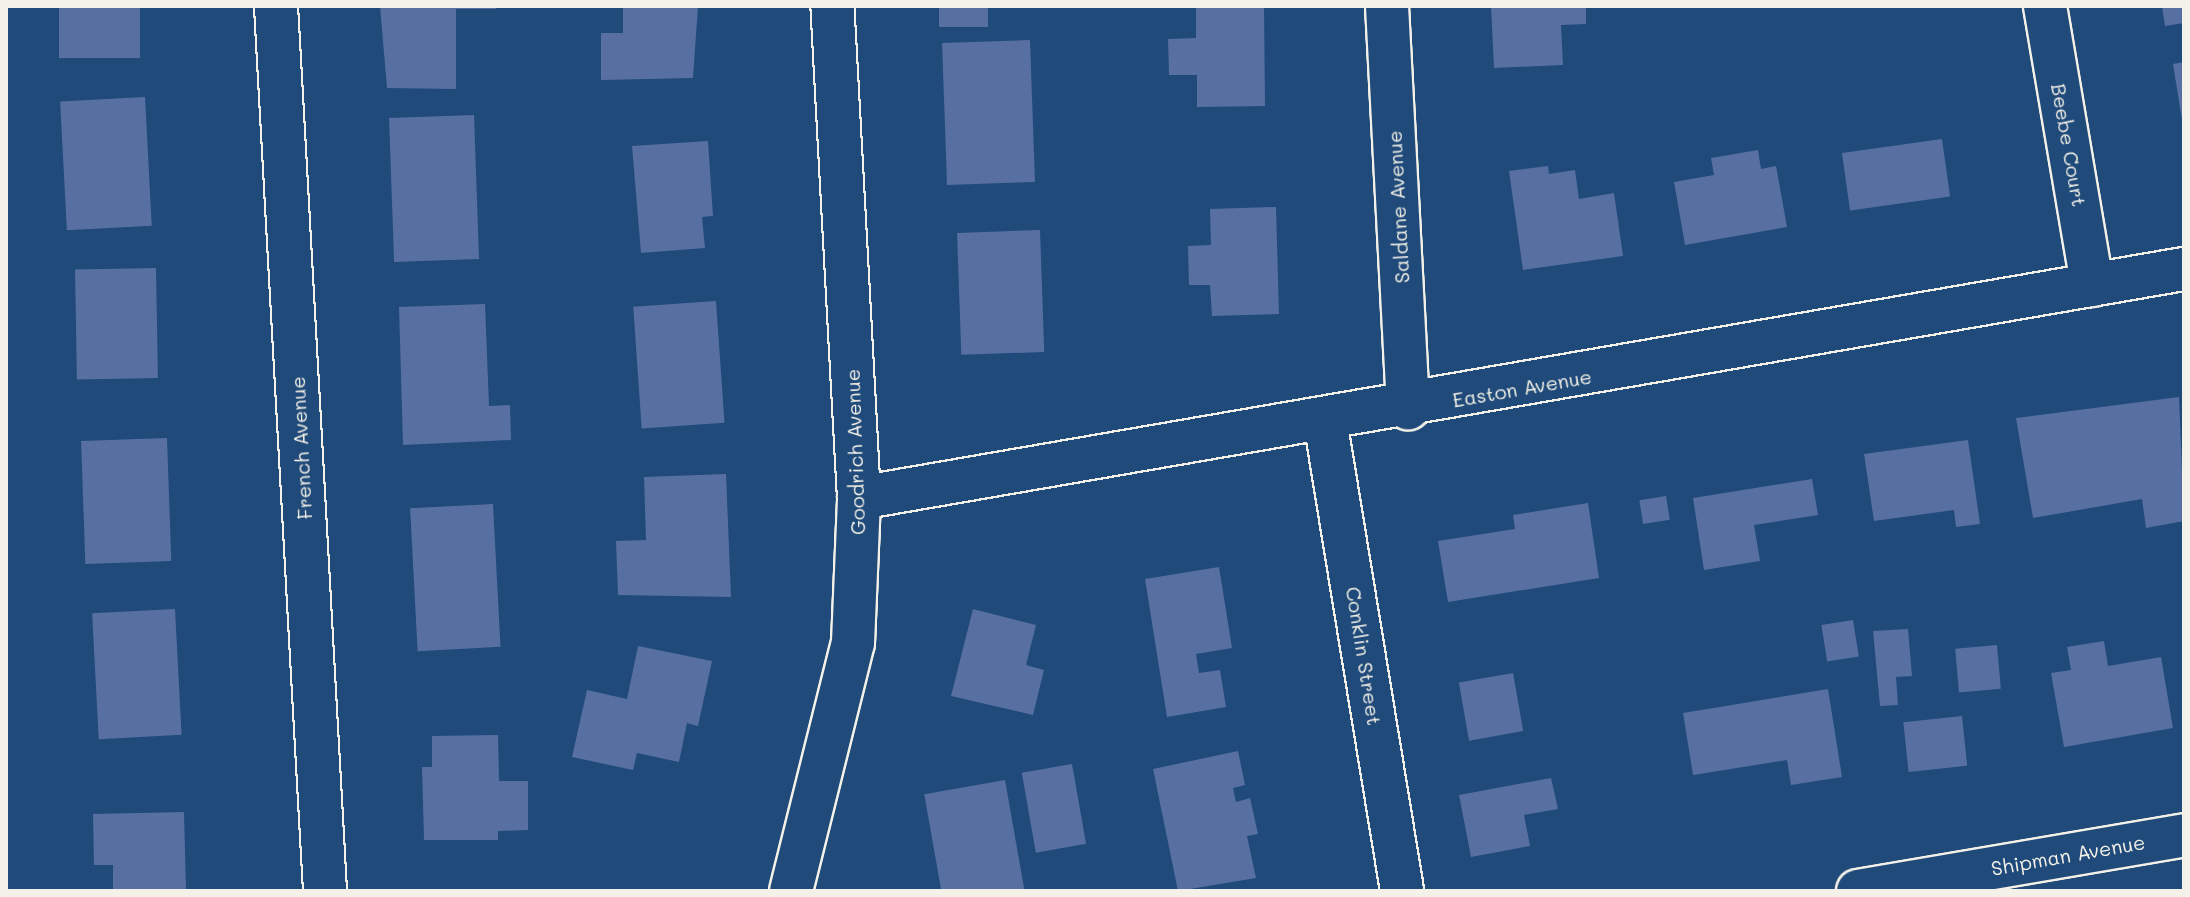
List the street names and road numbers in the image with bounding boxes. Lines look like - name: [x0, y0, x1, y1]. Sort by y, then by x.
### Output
- street label: Beebe Court: [2046, 82, 2092, 208]
- street label: Saldane Avenue: [1382, 130, 1414, 284]
- street label: Easton Avenue: [1450, 364, 1594, 412]
- street label: Goodrich Avenue: [840, 369, 870, 535]
- street label: French Avenue: [285, 376, 317, 520]
- street label: Conklin Street: [1341, 585, 1387, 727]
- street label: Shipman Avenue: [1989, 830, 2147, 880]

